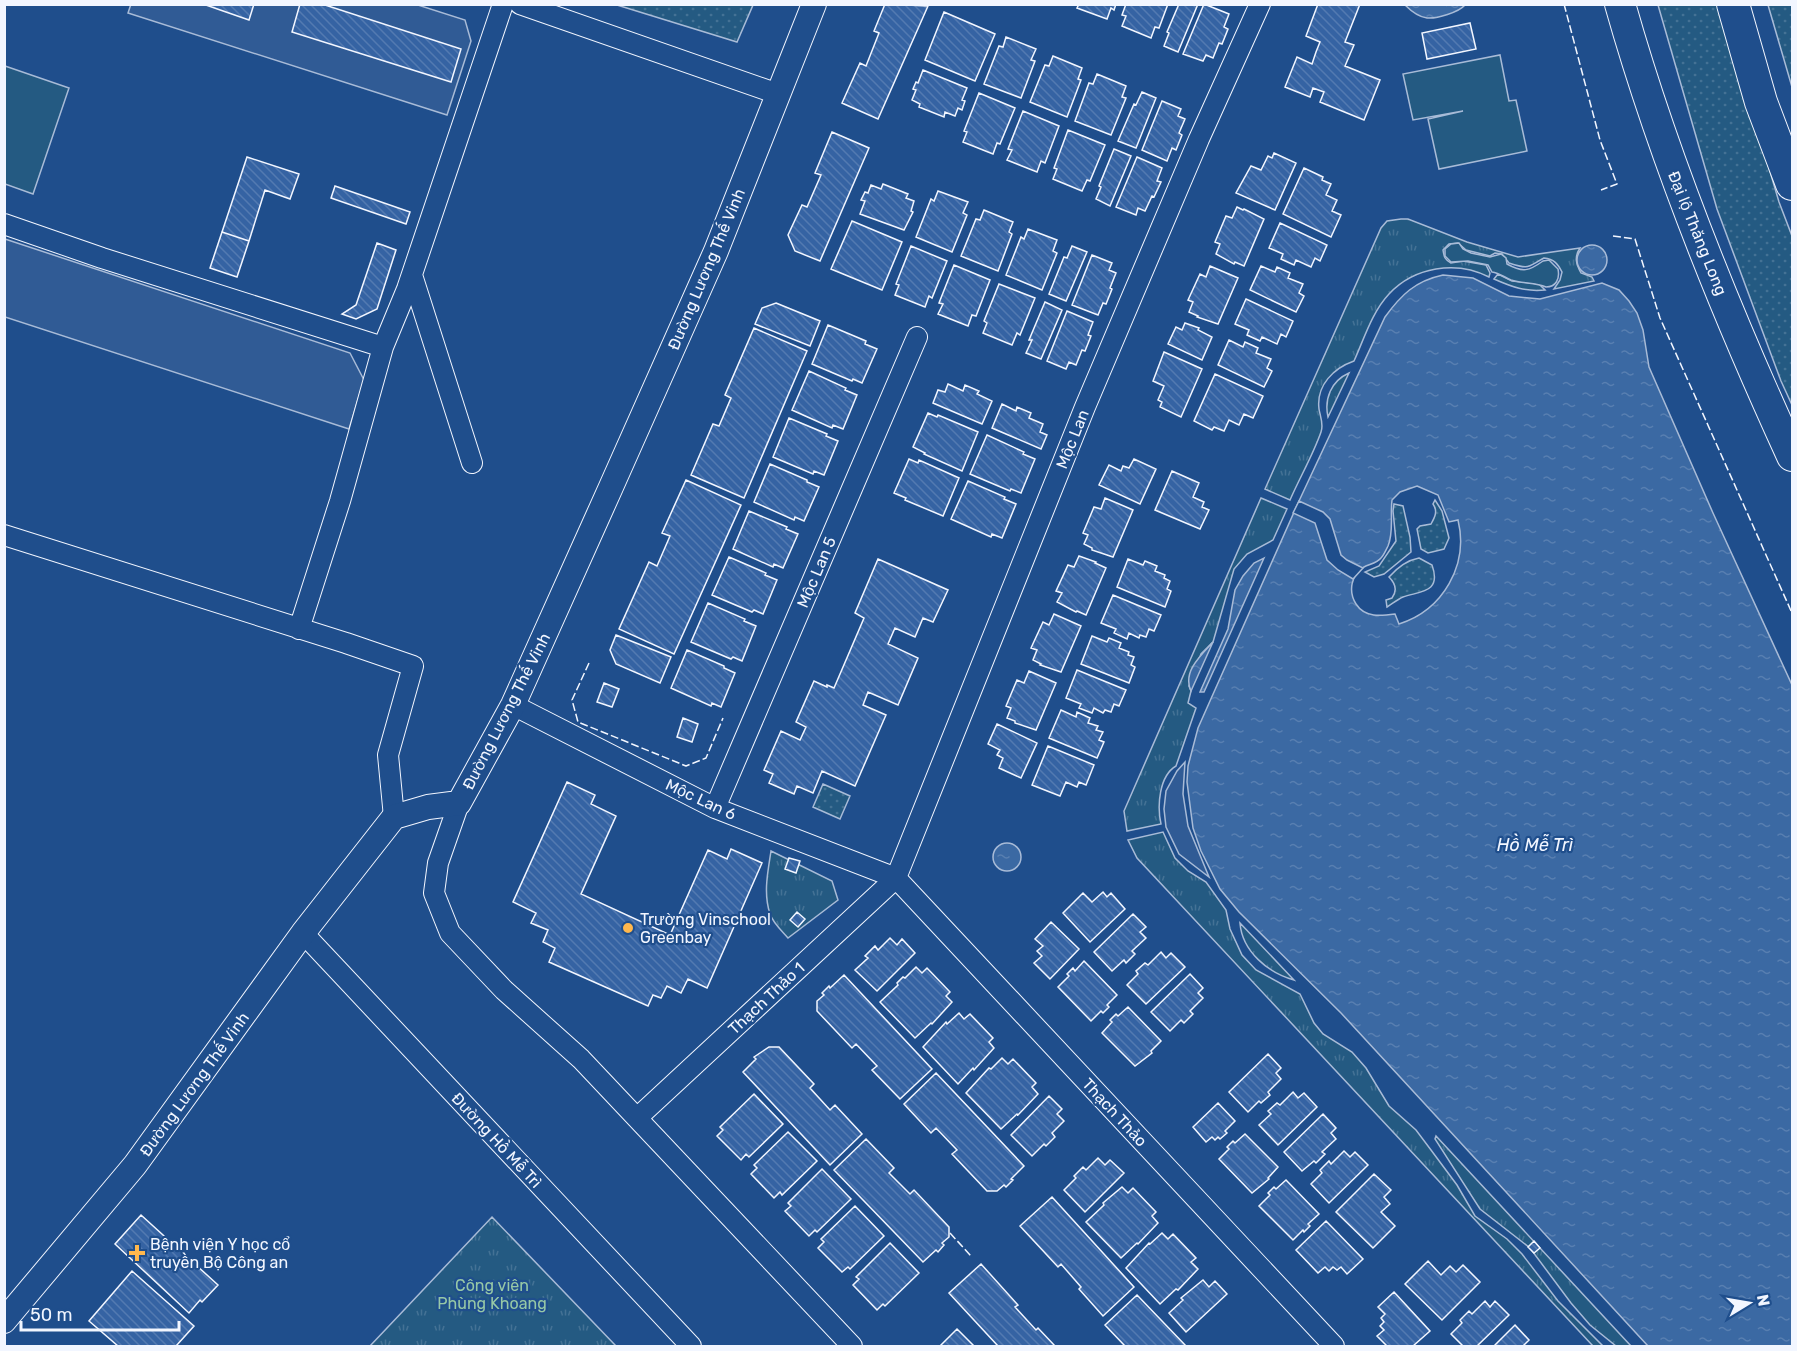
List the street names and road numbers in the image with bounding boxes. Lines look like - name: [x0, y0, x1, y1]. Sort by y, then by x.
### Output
- street label: Đại lộ Thăng Long: [1664, 168, 1731, 298]
- street label: Đường Lương Thế Vinh: [663, 185, 749, 353]
- street label: Mộc Lan: [1052, 407, 1093, 471]
- street label: Mộc Lan 5: [793, 534, 840, 611]
- street label: Đường Lương Thế Vinh: [457, 629, 554, 793]
- street label: Mộc Lan 6: [663, 775, 739, 824]
- street label: Thạch Thảo 1: [724, 958, 808, 1038]
- street label: Đường Lương Thế Vinh: [135, 1008, 253, 1160]
- street label: Thạch Thảo: [1078, 1074, 1151, 1150]
- street label: Đường Hồ Mễ Trì: [448, 1088, 547, 1192]

